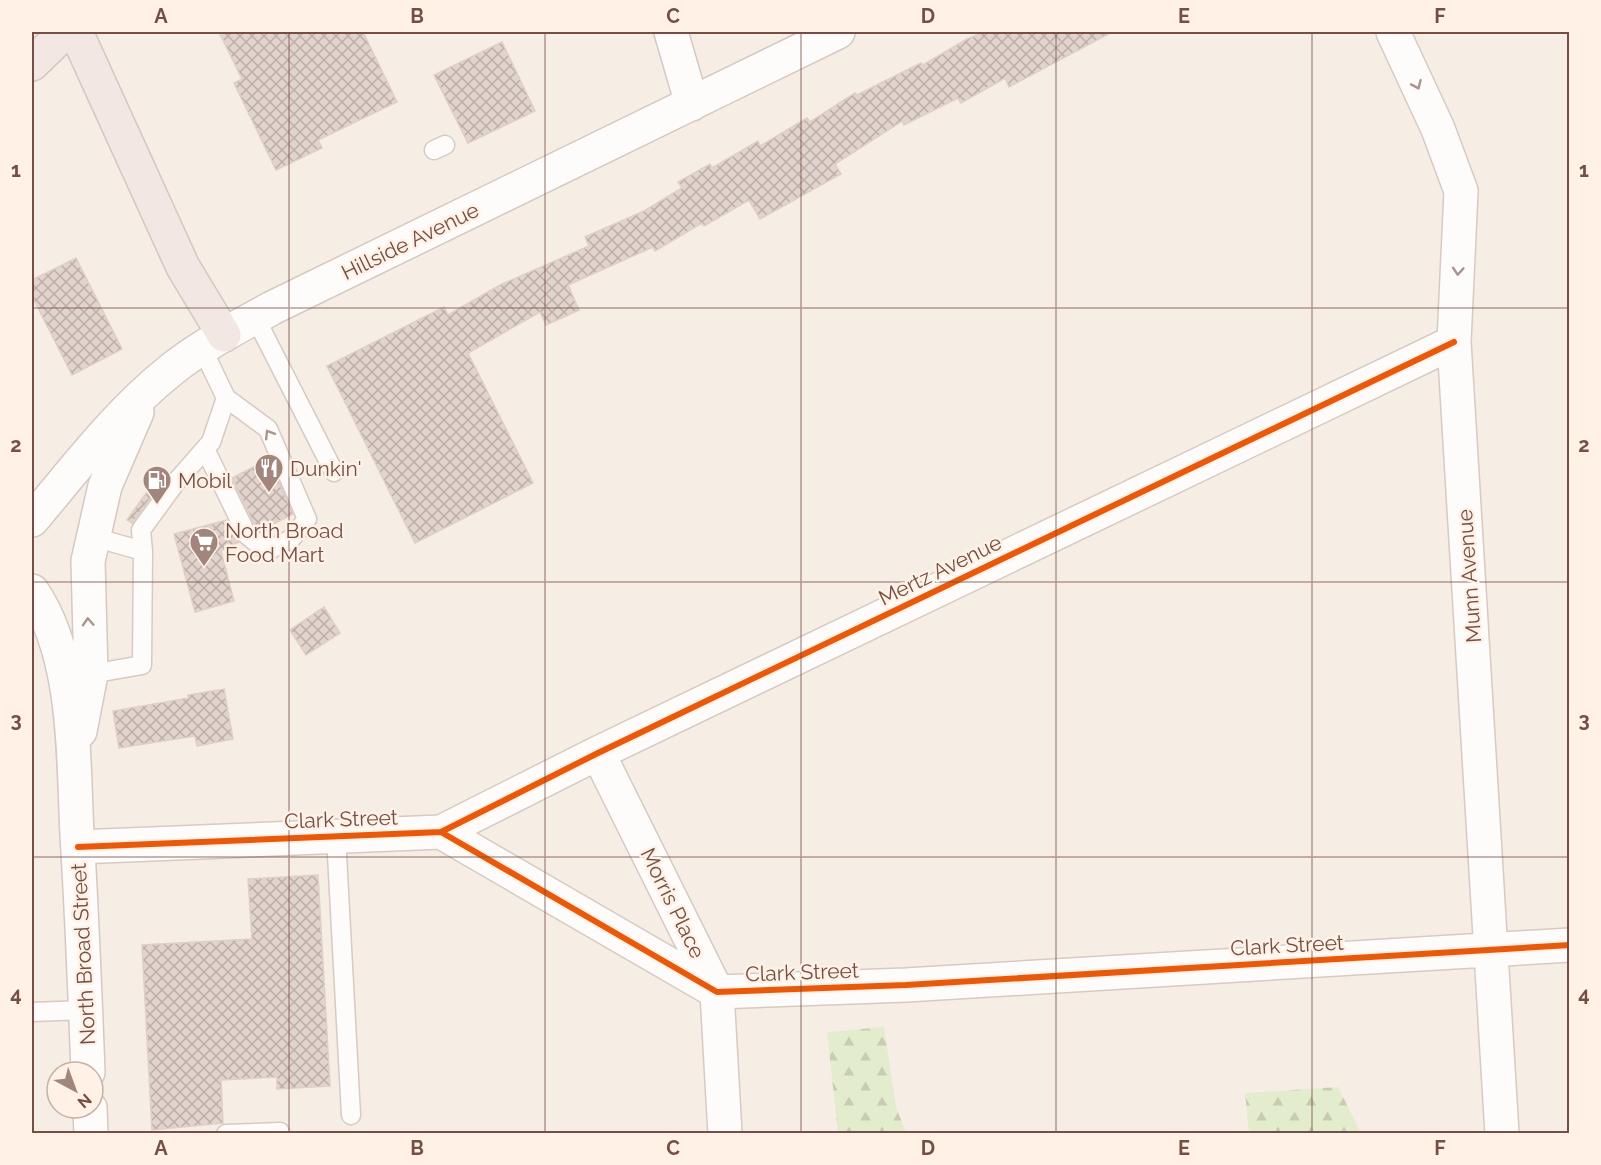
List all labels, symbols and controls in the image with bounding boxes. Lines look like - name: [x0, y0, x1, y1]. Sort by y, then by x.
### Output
- text: A: [154, 4, 168, 28]
- text: B: [410, 4, 424, 28]
- text: C: [666, 4, 680, 28]
- text: D: [921, 4, 935, 28]
- text: E: [1178, 4, 1190, 28]
- text: F: [1434, 4, 1446, 28]
- one-way arrow: [1409, 78, 1421, 89]
- text: 1: [11, 158, 21, 182]
- text: 1: [1579, 158, 1589, 182]
- street label: Hillside Avenue: [337, 197, 483, 285]
- one-way arrow: [1452, 266, 1465, 275]
- one-way arrow: [265, 429, 276, 440]
- text: 2: [10, 433, 22, 457]
- text: 2: [1578, 433, 1590, 457]
- restaurant icon: Dunkin': [253, 452, 285, 494]
- place label: Dunkin': [290, 456, 362, 481]
- fuel station icon: Mobil: [141, 464, 173, 506]
- place label: Mobil: [178, 468, 232, 493]
- street label: Munn Avenue: [1452, 508, 1486, 644]
- place label: North Broad Food Mart: [225, 518, 344, 567]
- supermarket icon: North Broad Food Mart: [188, 526, 220, 568]
- street label: Mertz Avenue: [874, 529, 1006, 611]
- one-way arrow: [82, 617, 95, 626]
- text: 3: [10, 708, 22, 732]
- text: 3: [1578, 708, 1590, 732]
- street label: Clark Street: [284, 805, 398, 833]
- street label: Morris Place: [636, 844, 710, 962]
- street label: North Broad Street: [66, 862, 100, 1046]
- street label: Clark Street: [1230, 930, 1344, 960]
- street label: Clark Street: [745, 958, 859, 986]
- text: 4: [10, 982, 22, 1006]
- text: 4: [1578, 982, 1590, 1006]
- north arrow: [45, 1060, 105, 1120]
- text: N: [74, 1090, 95, 1112]
- text: A: [154, 1136, 168, 1160]
- text: B: [410, 1136, 424, 1160]
- text: C: [666, 1136, 680, 1160]
- text: D: [921, 1136, 935, 1160]
- text: E: [1178, 1136, 1190, 1160]
- text: F: [1434, 1136, 1446, 1160]

